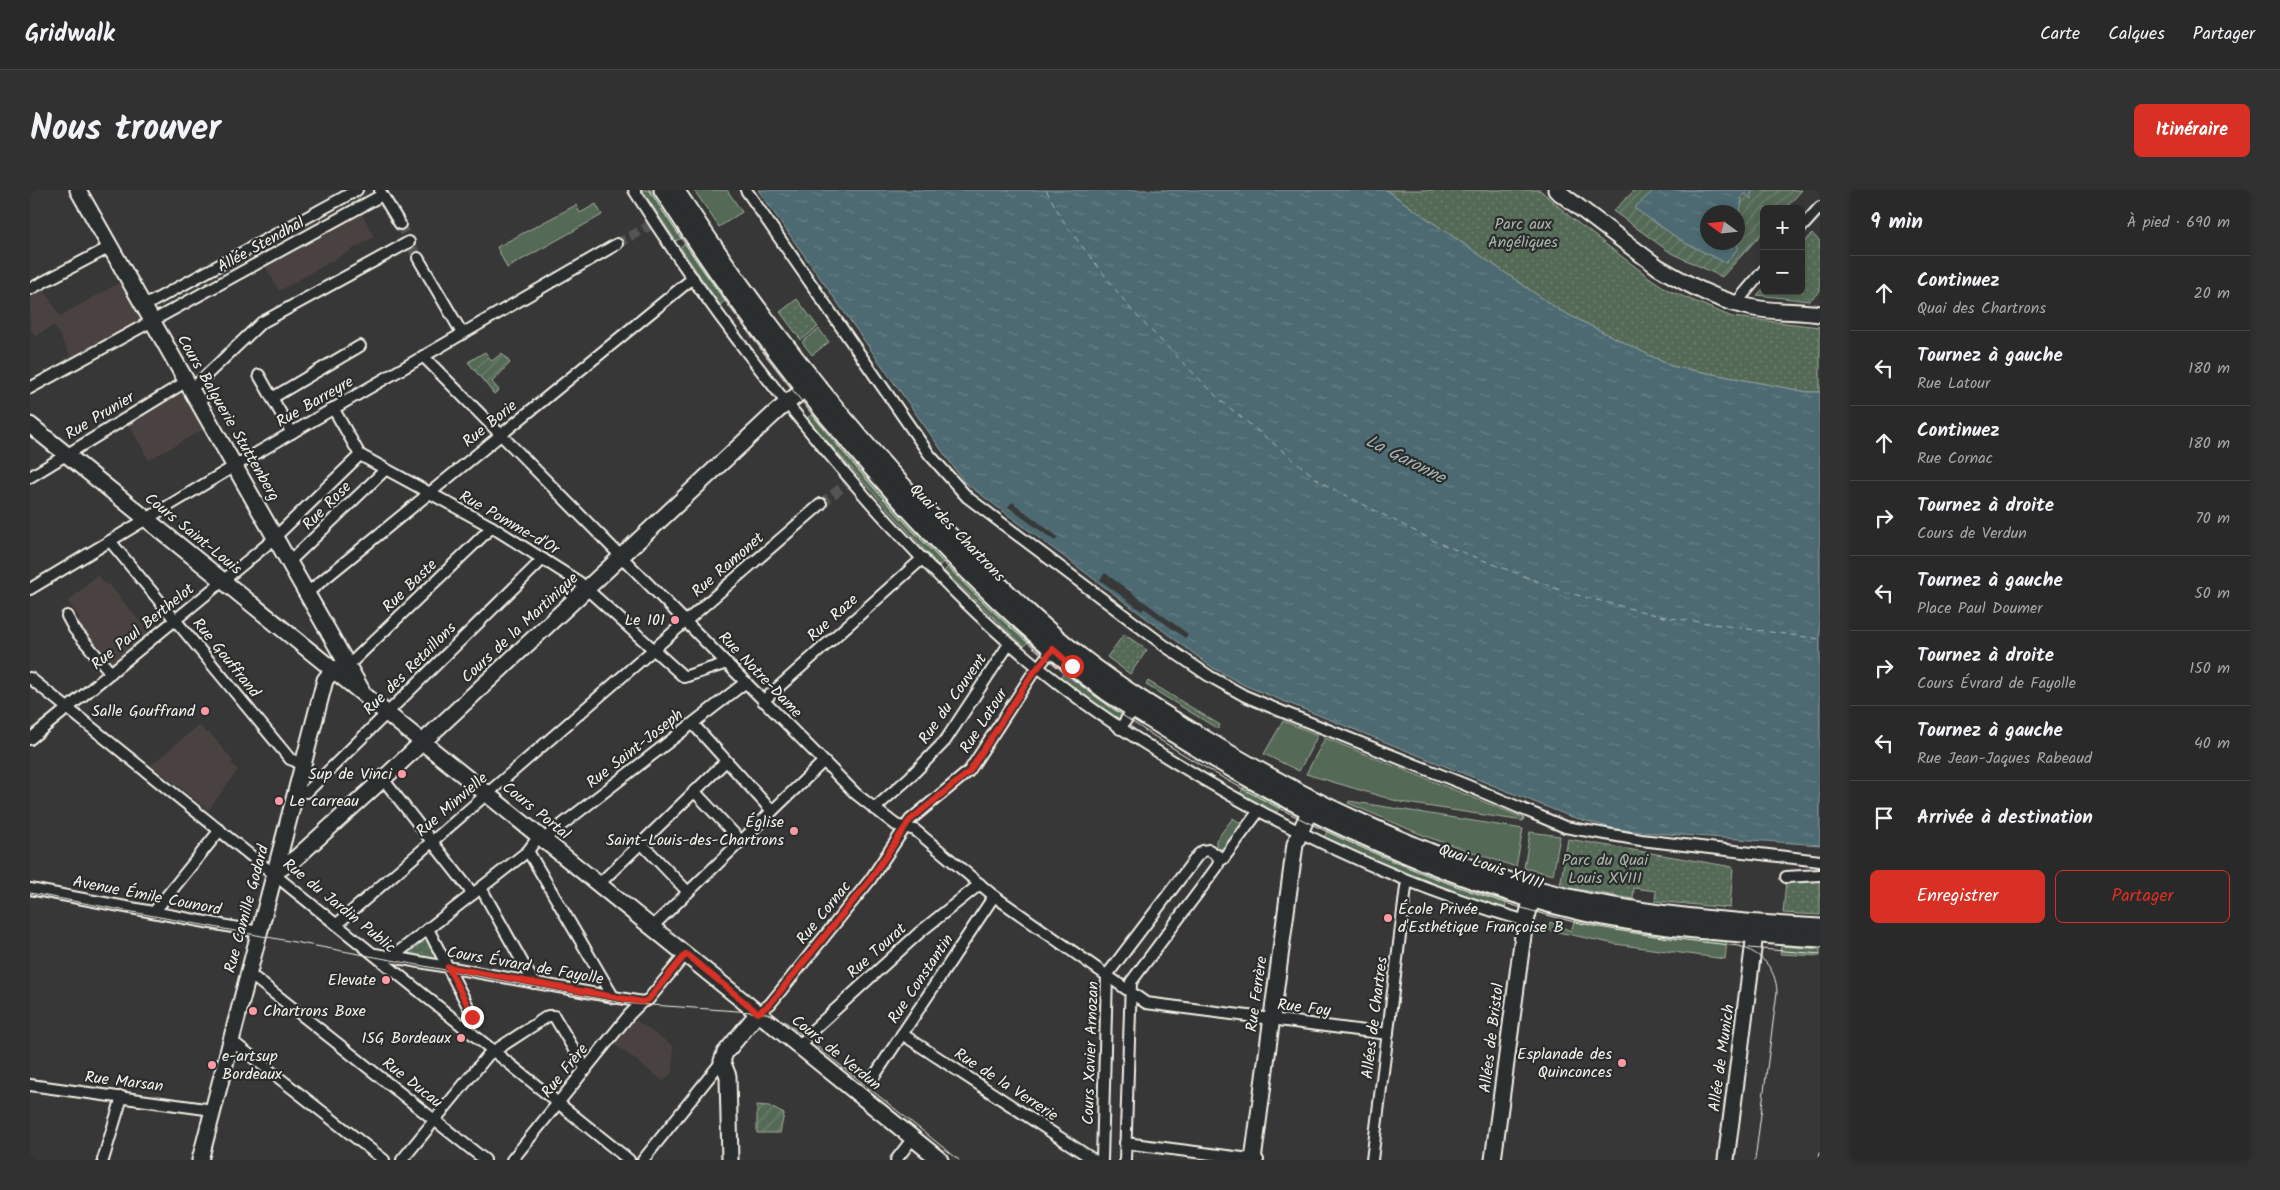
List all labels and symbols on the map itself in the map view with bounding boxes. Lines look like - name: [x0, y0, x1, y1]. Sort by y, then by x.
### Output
- north arrow: [1700, 205, 1745, 250]
- street label: Allée Stendhal: [213, 211, 309, 279]
- park label: Parc aux Angéliques: [1488, 212, 1558, 255]
- street label: Cours Balguerie Stuttenberg: [170, 330, 286, 506]
- street label: Rue Barreyre: [271, 370, 359, 434]
- street label: Rue Prunier: [60, 385, 141, 447]
- street label: Rue Borie: [457, 394, 523, 454]
- water label: La Garonne: [1360, 427, 1452, 493]
- street label: Rue Rose: [297, 476, 357, 536]
- street label: Quai des Chartrons: [903, 478, 1011, 588]
- street label: Rue Pomme-d'Or: [454, 484, 565, 563]
- street label: Cours Saint-Louis: [139, 487, 247, 581]
- street label: Rue Ramonet: [686, 526, 771, 604]
- street label: Rue Baste: [377, 553, 443, 619]
- street label: Cours de la Martinique: [456, 567, 584, 689]
- street label: Rue Paul Berthelot: [86, 577, 201, 677]
- street label: Rue Raze: [802, 588, 864, 648]
- place label: Le 101: [625, 608, 665, 633]
- street label: Rue Gouffrand: [186, 613, 267, 704]
- marker: Le 101: [669, 614, 681, 626]
- street label: Rue des Retaillons: [357, 616, 463, 722]
- street label: Rue Notre-Dame: [712, 626, 808, 724]
- street label: Rue du Couvent: [912, 648, 994, 750]
- route start: [1061, 655, 1084, 678]
- street label: Rue Latour: [954, 682, 1015, 759]
- place label: Salle Gouffrand: [91, 699, 196, 724]
- street label: Rue Saint-Joseph: [581, 703, 689, 795]
- marker: Salle Gouffrand: [199, 705, 211, 717]
- place label: Sup de Vinci: [308, 762, 393, 787]
- street label: Rue Minvielle: [410, 767, 494, 843]
- marker: Sup de Vinci: [396, 768, 408, 780]
- street label: Cours Portal: [496, 776, 576, 847]
- place label: Le carreau: [289, 789, 359, 814]
- marker: Le carreau: [273, 795, 285, 807]
- place label: Église Saint-Louis-des-Chartrons: [606, 810, 784, 853]
- marker: Église Saint-Louis-des-Chartrons: [788, 825, 800, 837]
- street label: Quai Louis XVIII: [1435, 837, 1547, 897]
- street label: Rue Camille Godard: [218, 841, 276, 976]
- park label: Parc du Quai Louis XVIII: [1562, 848, 1649, 891]
- street label: Rue du Jardin Public: [277, 852, 401, 960]
- street label: Avenue Émile Counord: [71, 869, 224, 923]
- street label: Rue Cornac: [790, 876, 858, 950]
- place label: École Privée d'Esthétique Françoise B: [1398, 897, 1564, 940]
- marker: École Privée d'Esthétique Françoise B: [1382, 912, 1394, 924]
- street label: Rue Tourat: [841, 917, 913, 985]
- street label: Rue Constantin: [882, 929, 960, 1029]
- street label: Cours Évrard de Fayolle: [445, 940, 605, 992]
- street label: Rue Ferrère: [1239, 954, 1275, 1034]
- street label: Allées de Chartres: [1355, 955, 1395, 1081]
- place label: Elevate: [328, 968, 376, 993]
- marker: Elevate: [380, 974, 392, 986]
- street label: Cours Xavier Arnozan: [1076, 981, 1106, 1125]
- street label: Allées de Bristol: [1473, 982, 1511, 1094]
- street label: Rue Foy: [1276, 992, 1333, 1024]
- place label: Chartrons Boxe: [263, 999, 366, 1024]
- street label: Allée de Munich: [1702, 1003, 1742, 1113]
- marker: Chartrons Boxe: [247, 1005, 259, 1017]
- route end: [461, 1006, 484, 1029]
- street label: Cours de Verdun: [785, 1009, 887, 1097]
- place label: ISG Bordeaux: [361, 1026, 452, 1051]
- marker: ISG Bordeaux: [455, 1032, 467, 1044]
- street label: Rue Frère: [535, 1038, 595, 1104]
- street label: Rue de la Verrerie: [949, 1042, 1063, 1128]
- place label: Esplanade des Quinconces: [1517, 1042, 1612, 1085]
- place label: e-artsup Bordeaux: [222, 1044, 283, 1087]
- street label: Rue Ducau: [376, 1051, 448, 1115]
- marker: Esplanade des Quinconces: [1616, 1057, 1628, 1069]
- marker: e-artsup Bordeaux: [206, 1059, 218, 1071]
- street label: Rue Marsan: [83, 1065, 165, 1099]

